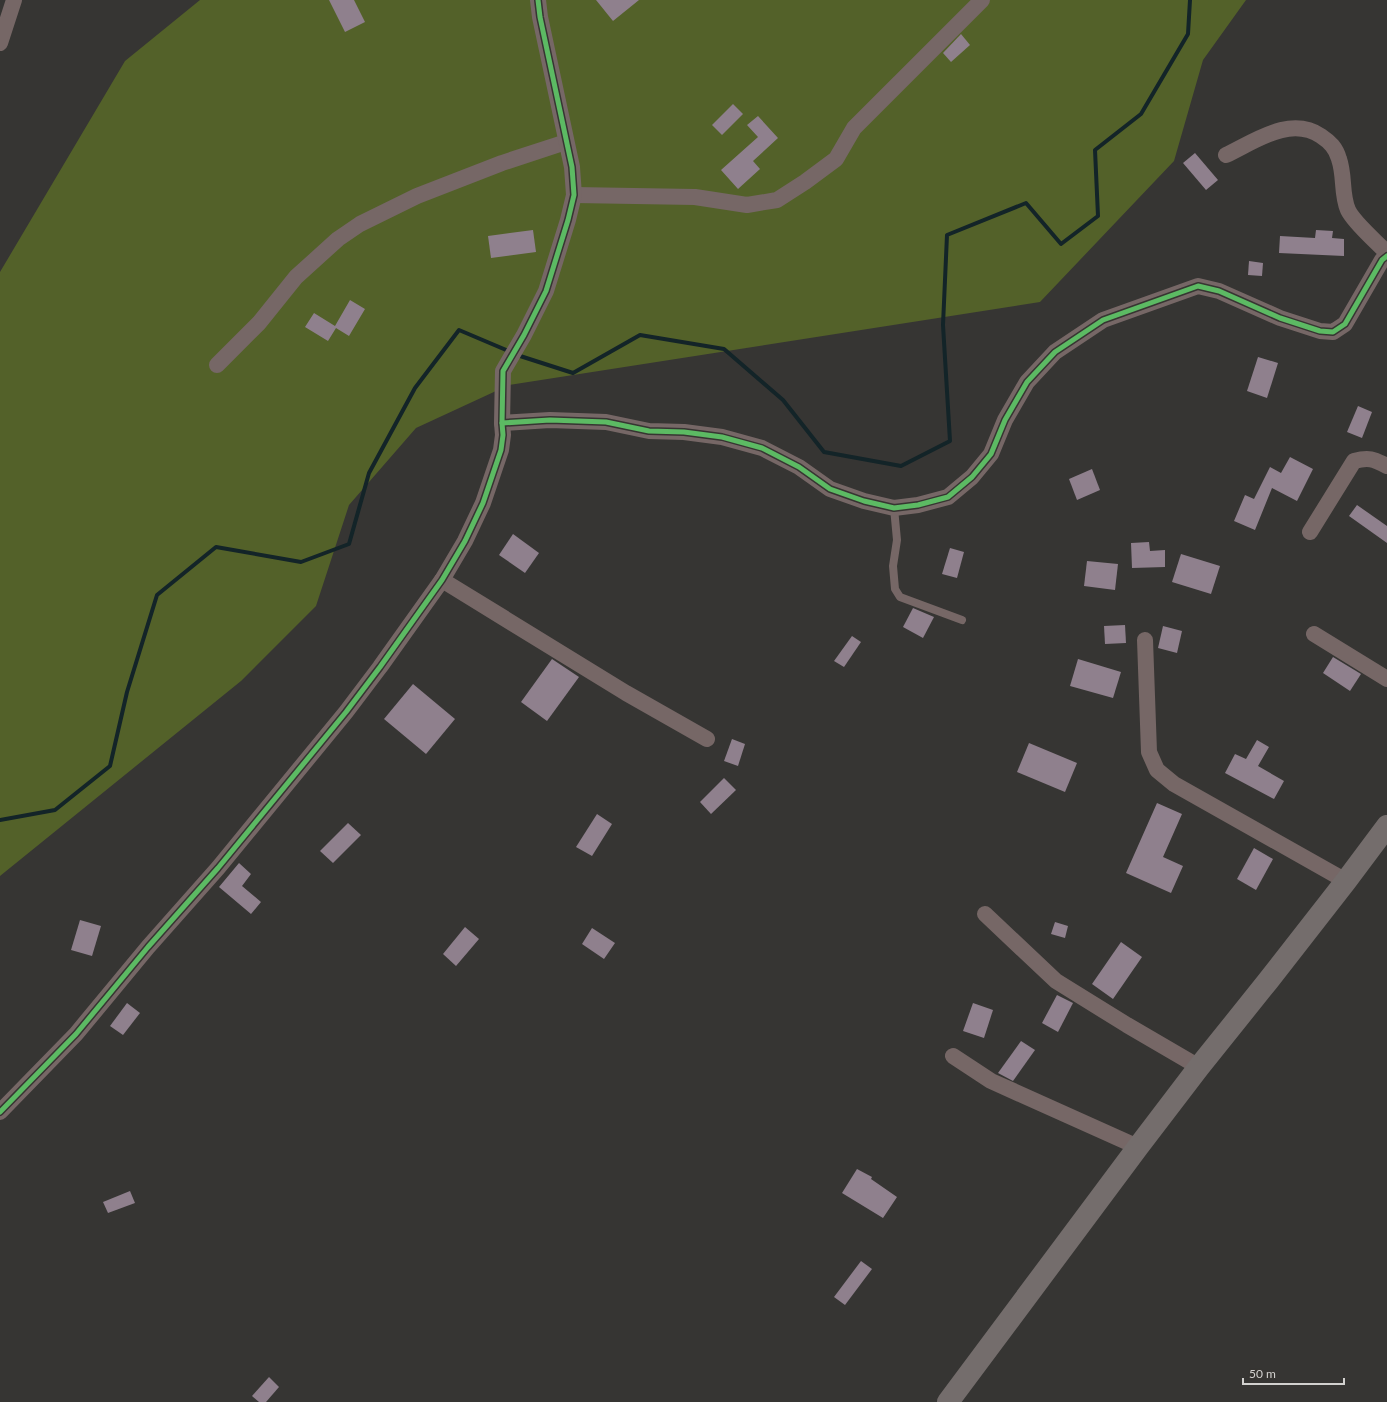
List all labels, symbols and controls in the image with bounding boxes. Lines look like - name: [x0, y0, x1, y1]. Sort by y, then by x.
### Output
- scale bar: [1243, 1360, 1344, 1386]
- text: 50 m: [1249, 1366, 1276, 1381]

